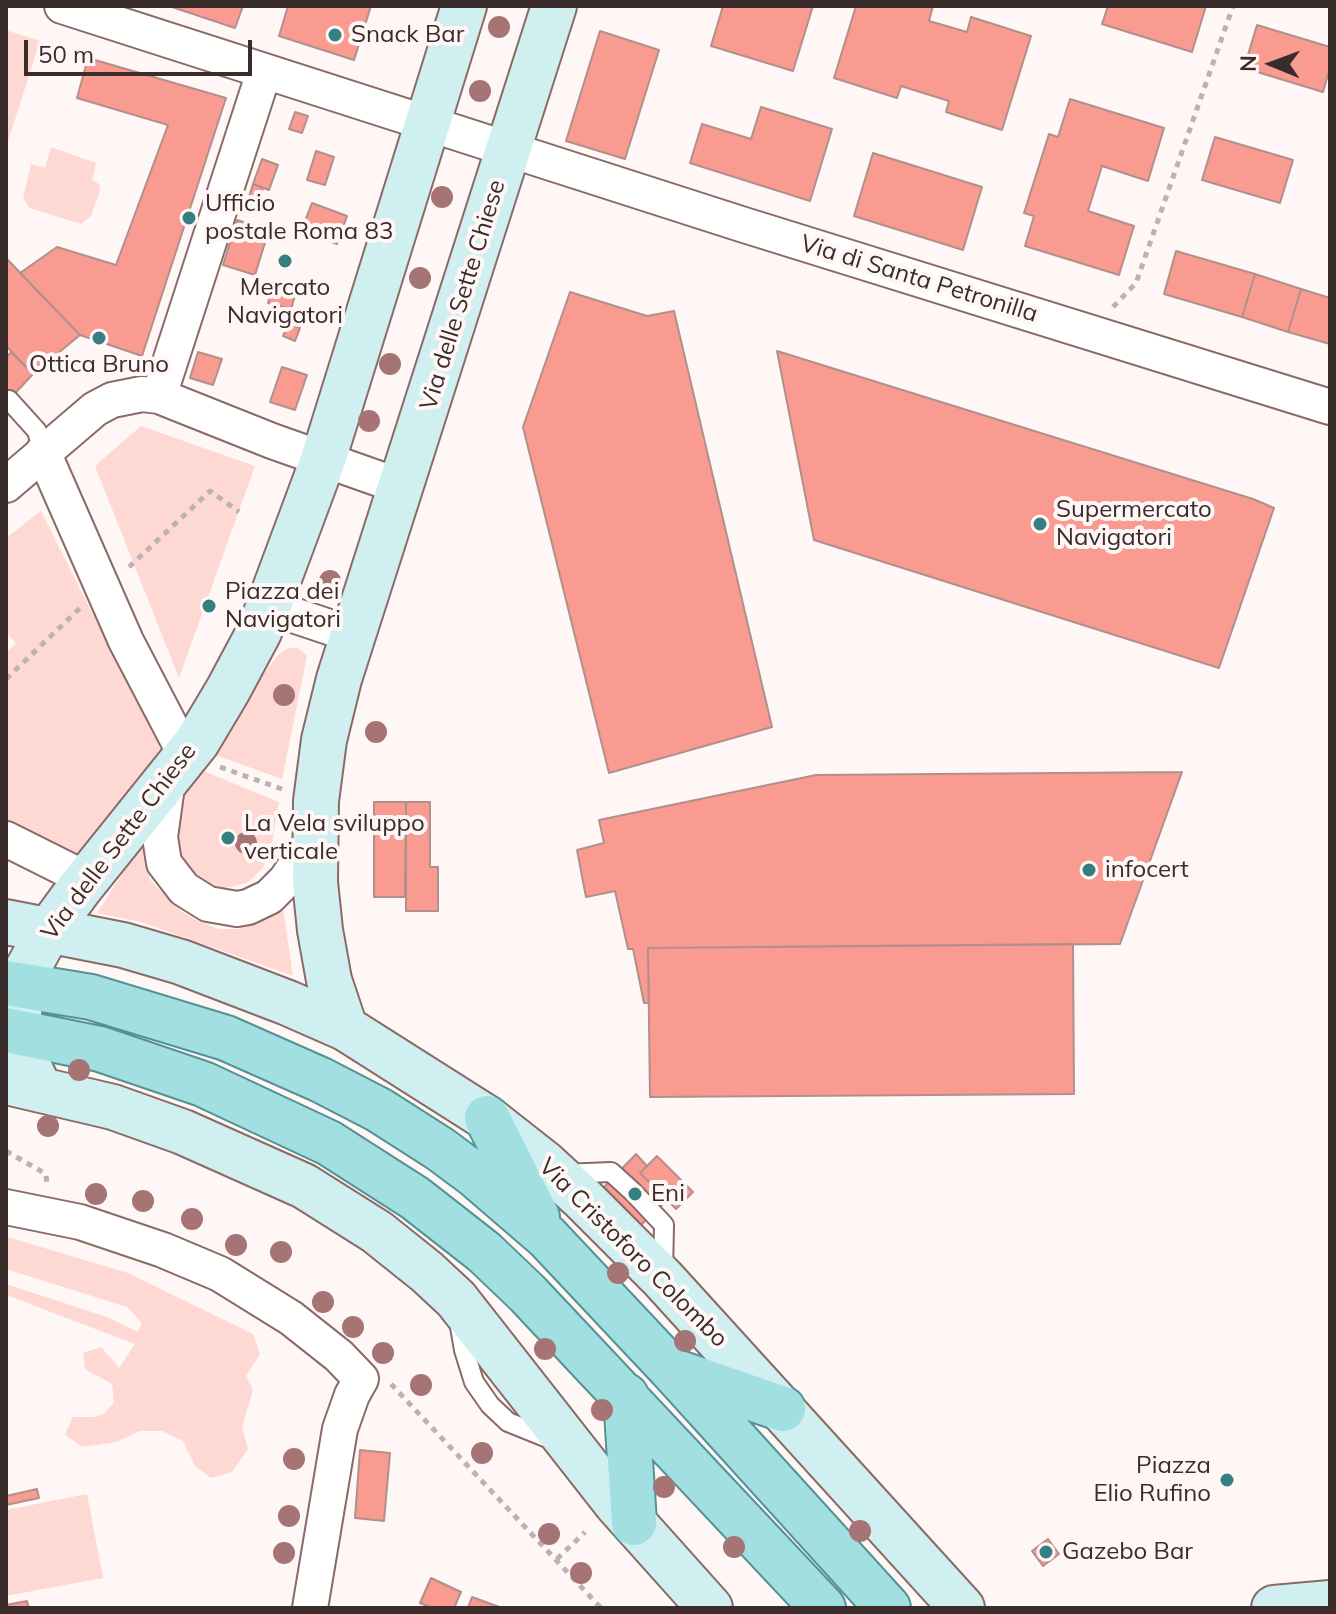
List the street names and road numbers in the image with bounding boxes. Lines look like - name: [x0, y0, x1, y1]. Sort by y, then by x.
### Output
- street label: Via delle Sette Chiese: [414, 176, 512, 414]
- street label: Via di Santa Petronilla: [797, 229, 1041, 329]
- street label: Via delle Sette Chiese: [36, 738, 202, 946]
- street label: Via Cristoforo Colombo: [532, 1152, 734, 1354]

